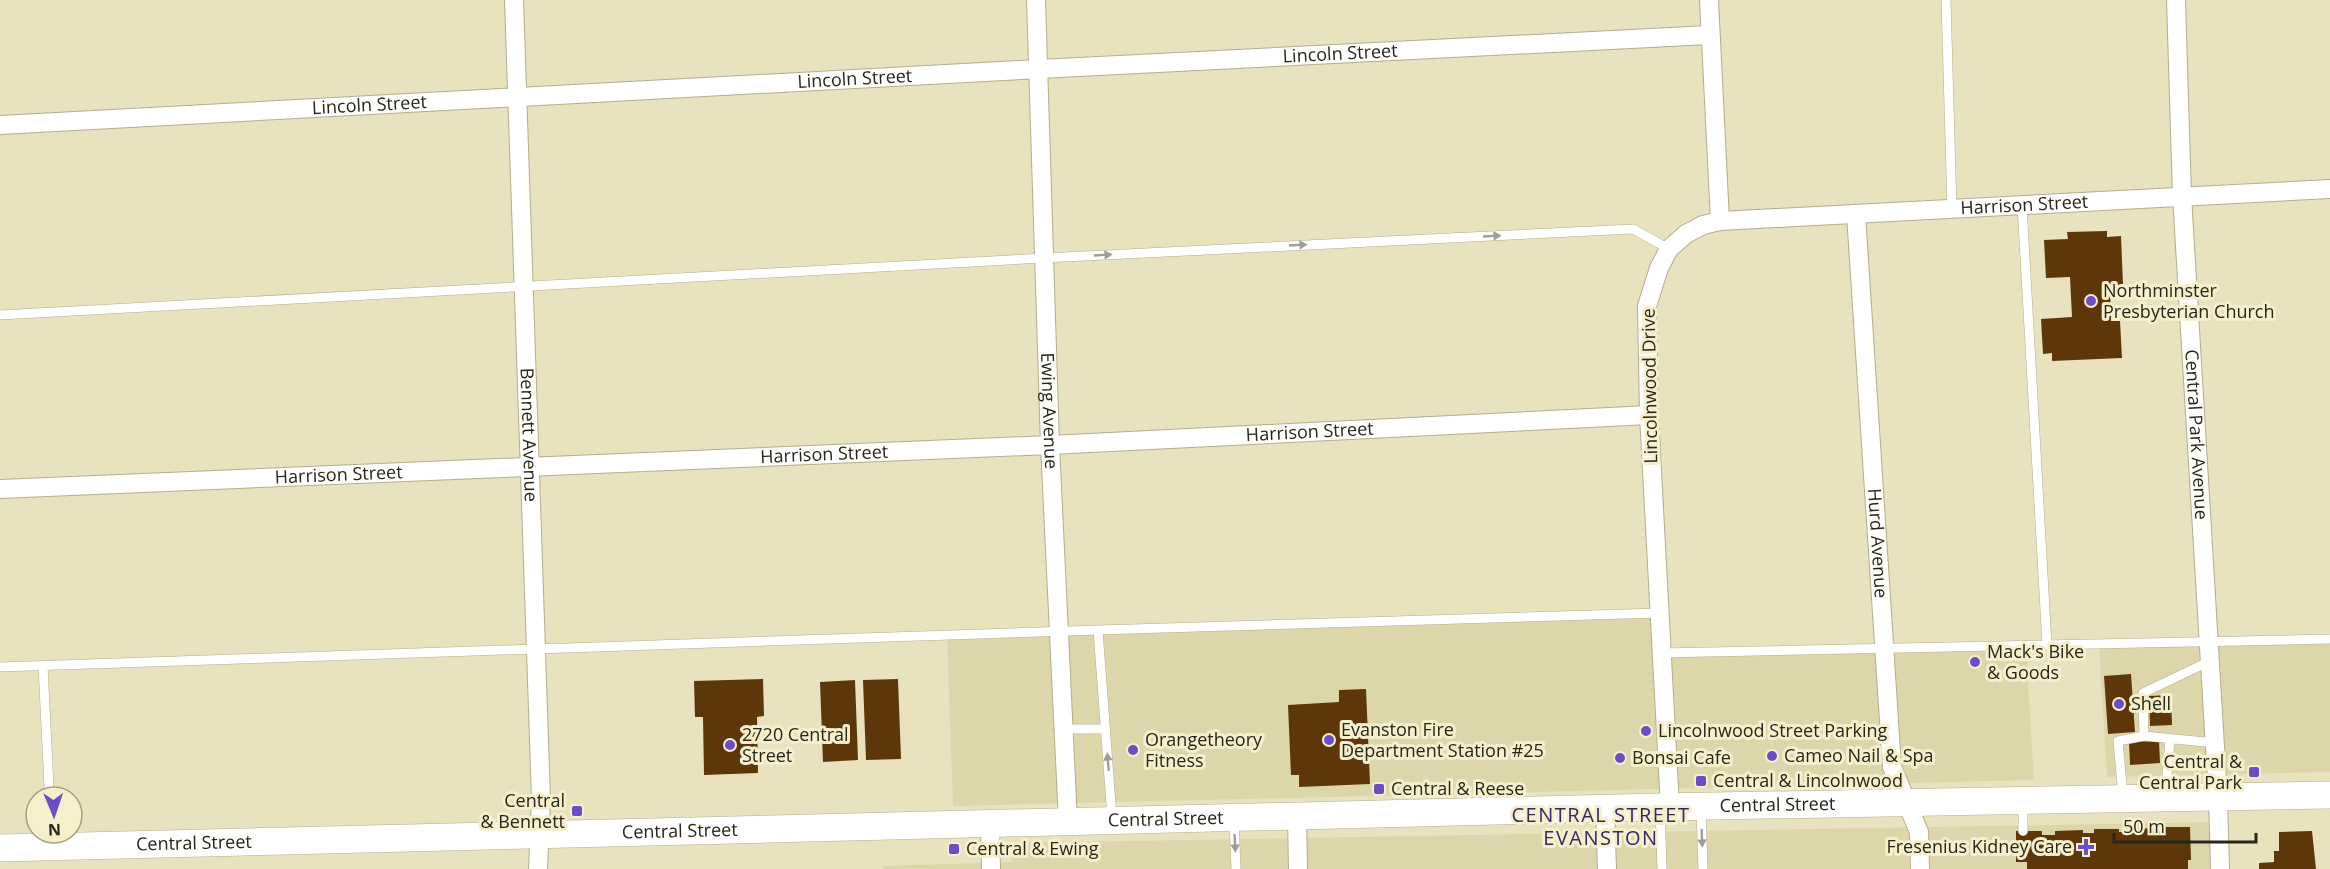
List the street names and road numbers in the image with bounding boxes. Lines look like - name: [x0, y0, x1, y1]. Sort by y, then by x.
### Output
- street label: Lincoln Street: [1282, 38, 1398, 68]
- street label: Lincoln Street: [797, 63, 913, 93]
- street label: Lincoln Street: [311, 89, 427, 119]
- street label: Harrison Street: [1960, 189, 2089, 219]
- street label: Lincolnwood Drive: [1636, 308, 1662, 464]
- street label: Central Park Avenue: [2180, 349, 2214, 520]
- street label: Ewing Avenue: [1036, 352, 1064, 470]
- street label: Bennett Avenue: [515, 367, 544, 502]
- street label: Harrison Street: [1245, 416, 1374, 446]
- street label: Harrison Street: [760, 439, 889, 468]
- street label: Harrison Street: [274, 459, 403, 488]
- street label: Hurd Avenue: [1863, 488, 1894, 599]
- street label: Central Street: [1719, 791, 1836, 817]
- street label: Central Street: [1107, 805, 1224, 832]
- street label: Central Street: [622, 817, 738, 844]
- street label: Central Street: [136, 829, 252, 856]

